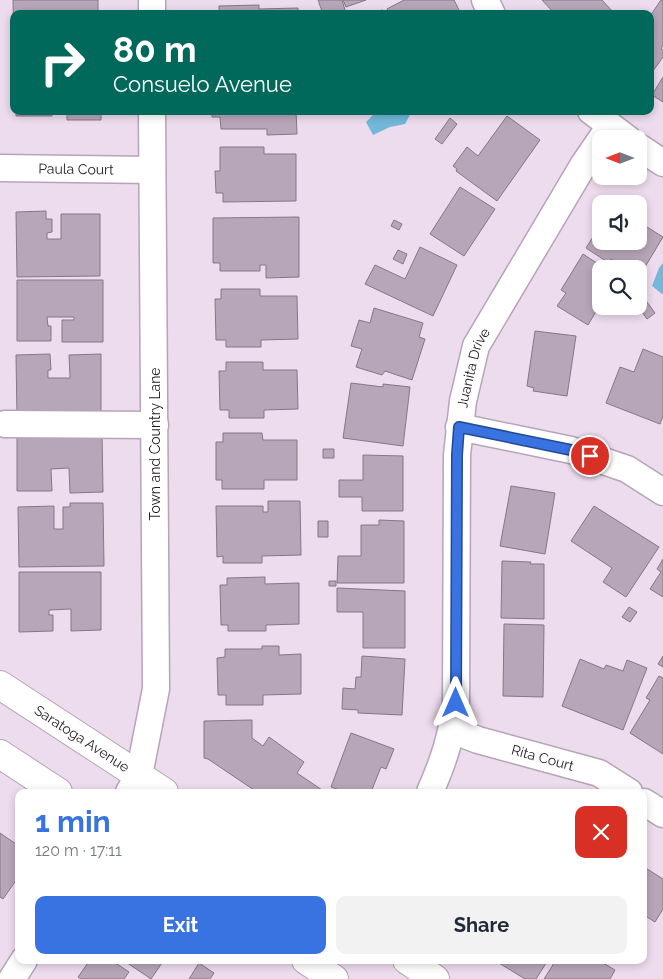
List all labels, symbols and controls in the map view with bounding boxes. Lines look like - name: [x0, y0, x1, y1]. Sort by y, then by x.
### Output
- text: 80 m: [113, 29, 197, 70]
- icon: right: [30, 30, 95, 95]
- text: Consuelo Avenue: [113, 71, 292, 97]
- north arrow: [592, 130, 648, 185]
- map controls: [592, 130, 647, 315]
- street label: Paula Court: [38, 161, 114, 178]
- button: sound: [592, 195, 647, 250]
- button: search: [592, 260, 647, 315]
- street label: Juanita Drive: [454, 325, 493, 409]
- street label: Town and Country Lane: [147, 367, 163, 521]
- pin: [569, 435, 611, 477]
- icon: arrive: [576, 442, 604, 470]
- position arrow: [429, 676, 481, 728]
- street label: Saratoga Avenue: [32, 702, 133, 775]
- street label: Rita Court: [510, 742, 576, 774]
- text: 1 min: [35, 804, 111, 839]
- button: close: [575, 806, 627, 858]
- text: 120 m · 17:11: [35, 841, 122, 860]
- button: Exit: [35, 896, 326, 954]
- button: Share: [336, 896, 627, 954]

